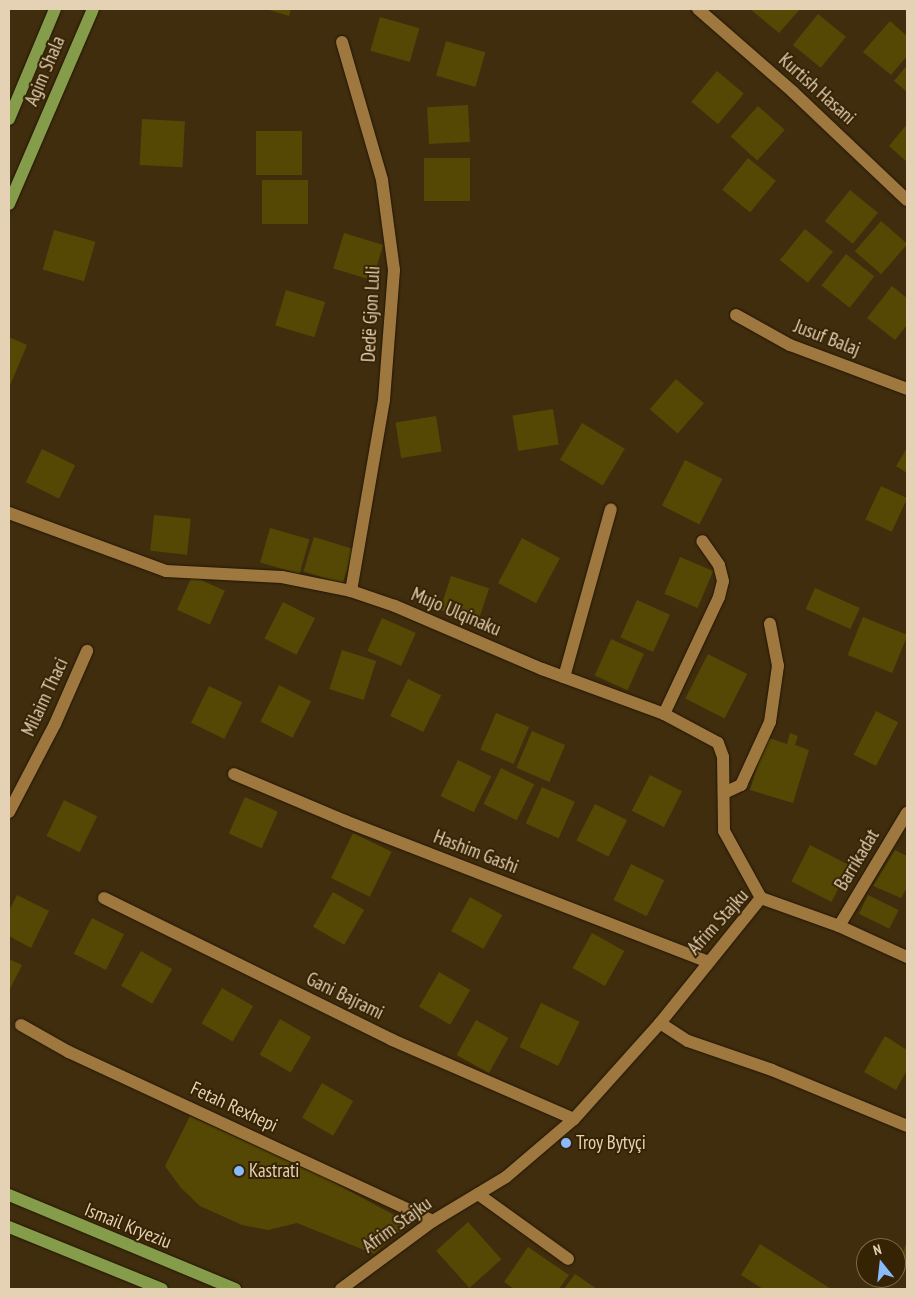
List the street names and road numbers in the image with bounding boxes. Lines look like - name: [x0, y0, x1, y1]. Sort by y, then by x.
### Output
- street label: Agim Shala: [20, 33, 70, 109]
- street label: Kurtish Hasani: [774, 49, 860, 129]
- street label: Dedë Gjon Luli: [357, 265, 385, 363]
- street label: Jusuf Balaj: [791, 315, 863, 361]
- street label: Mujo Ulqinaku: [408, 583, 504, 641]
- street label: Milaim Thaci: [17, 654, 73, 740]
- street label: Hashim Gashi: [430, 825, 522, 879]
- street label: Barrikadat: [830, 825, 884, 895]
- street label: Afrim Stajku: [683, 885, 753, 959]
- street label: Gani Bajrami: [303, 967, 387, 1025]
- street label: Fetah Rexhepi: [187, 1077, 281, 1137]
- street label: Afrim Stajku: [358, 1192, 436, 1258]
- street label: Ismail Kryeziu: [81, 1198, 175, 1254]

